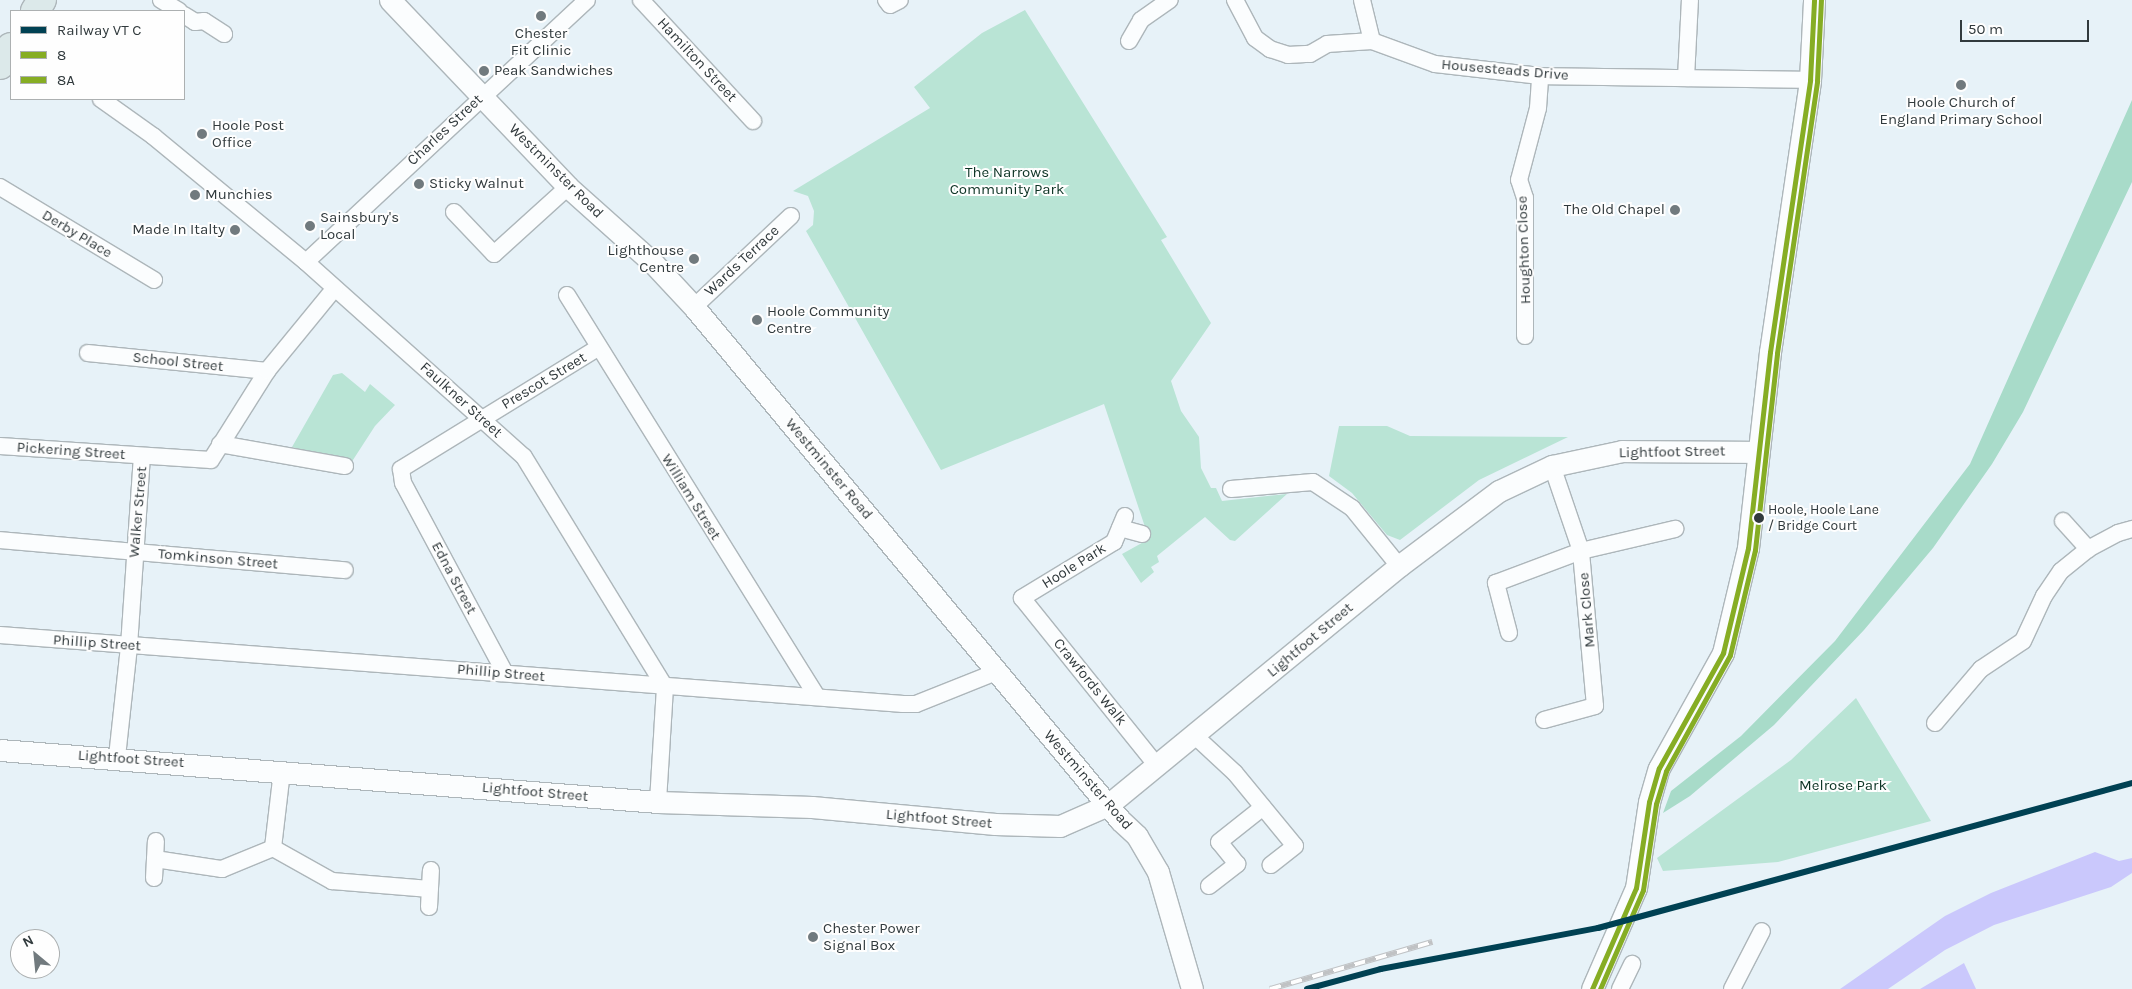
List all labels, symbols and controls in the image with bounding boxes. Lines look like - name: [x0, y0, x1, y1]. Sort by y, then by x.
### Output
- legend: [10, 10, 185, 100]
- marker: Chester Fit Clinic: [535, 10, 547, 22]
- scale bar: [1962, 10, 2091, 42]
- street label: Hamilton Street: [653, 14, 741, 106]
- text: 50 m: [1968, 20, 2003, 38]
- text: Railway VT C: [57, 21, 142, 39]
- place label: Chester Fit Clinic: [511, 24, 571, 59]
- text: 8: [57, 46, 66, 64]
- street label: Housesteads Drive: [1441, 55, 1569, 85]
- place label: Peak Sandwiches: [494, 62, 613, 80]
- marker: Peak Sandwiches: [478, 65, 490, 77]
- text: 8A: [57, 71, 75, 89]
- marker: Hoole Church of England Primary School: [1955, 79, 1967, 91]
- street label: Charles Street: [404, 91, 486, 169]
- place label: Hoole Church of England Primary School: [1880, 93, 2042, 128]
- place label: Hoole Post Office: [212, 116, 284, 151]
- street label: Westminster Road: [505, 120, 607, 222]
- marker: Hoole Post Office: [196, 128, 208, 140]
- park label: The Narrows Community Park: [950, 163, 1064, 198]
- place label: Sticky Walnut: [429, 175, 524, 193]
- marker: Sticky Walnut: [413, 178, 425, 190]
- place label: Munchies: [205, 186, 273, 204]
- marker: Munchies: [189, 189, 201, 201]
- street label: Houghton Close: [1513, 195, 1535, 305]
- place label: The Old Chapel: [1564, 201, 1665, 219]
- marker: The Old Chapel: [1669, 204, 1681, 216]
- street label: Derby Place: [39, 206, 115, 262]
- place label: Sainsbury's Local: [320, 208, 399, 243]
- marker: Sainsbury's Local: [304, 220, 316, 232]
- place label: Made In Italty: [132, 221, 225, 239]
- street label: Wards Terrace: [701, 222, 783, 300]
- marker: Made In Italty: [229, 224, 241, 236]
- place label: Lighthouse Centre: [607, 241, 684, 276]
- marker: Lighthouse Centre: [688, 253, 700, 265]
- place label: Hoole Community Centre: [767, 302, 890, 337]
- marker: Hoole Community Centre: [751, 314, 763, 326]
- street label: School Street: [132, 348, 224, 376]
- street label: Prescot Street: [498, 349, 590, 413]
- street label: Faulkner Street: [416, 358, 506, 442]
- street label: Westminster Road: [781, 415, 877, 523]
- street label: Pickering Street: [16, 438, 126, 464]
- street label: Lightfoot Street: [1619, 442, 1725, 462]
- street label: William Street: [657, 451, 725, 543]
- street label: Walker Street: [125, 466, 151, 558]
- place label: Hoole, Hoole Lane / Bridge Court: [1768, 502, 1879, 534]
- marker: Hoole, Hoole Lane / Bridge Court: [1754, 513, 1764, 523]
- street label: Edna Street: [427, 539, 481, 617]
- street label: Hoole Park: [1039, 539, 1109, 593]
- street label: Tomkinson Street: [157, 545, 279, 573]
- street label: Mark Close: [1575, 572, 1599, 648]
- street label: Lightfoot Street: [1263, 599, 1357, 681]
- street label: Phillip Street: [52, 631, 142, 655]
- street label: Crawfords Walk: [1049, 635, 1131, 729]
- street label: Phillip Street: [456, 660, 546, 686]
- street label: Westminster Road: [1040, 726, 1136, 834]
- street label: Lightfoot Street: [77, 746, 185, 772]
- park label: Melrose Park: [1799, 777, 1887, 795]
- street label: Lightfoot Street: [481, 778, 589, 806]
- street label: Lightfoot Street: [885, 805, 993, 833]
- place label: Chester Power Signal Box: [823, 919, 920, 954]
- north arrow: [10, 929, 60, 979]
- text: N: [20, 931, 37, 951]
- marker: Chester Power Signal Box: [807, 931, 819, 943]

